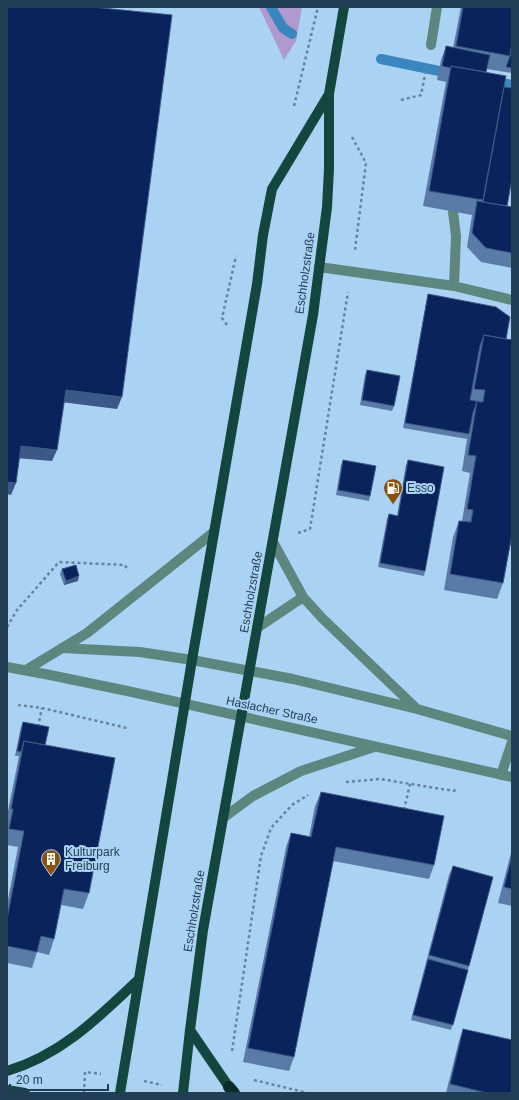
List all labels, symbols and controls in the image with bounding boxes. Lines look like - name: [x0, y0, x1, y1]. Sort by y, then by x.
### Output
- street label: Eschholzstraße: [292, 231, 318, 315]
- fuel station icon: Esso: [382, 477, 404, 505]
- place label: Esso: [407, 481, 434, 495]
- street label: Eschholzstraße: [237, 550, 265, 634]
- street label: Haslacher Straße: [225, 693, 319, 727]
- place label: Kulturpark Freiburg: [65, 845, 121, 873]
- building icon: Kulturpark Freiburg: [40, 848, 62, 876]
- street label: Eschholzstraße: [181, 869, 207, 953]
- scale bar: [10, 1066, 108, 1092]
- text: 20 m: [16, 1073, 43, 1087]

